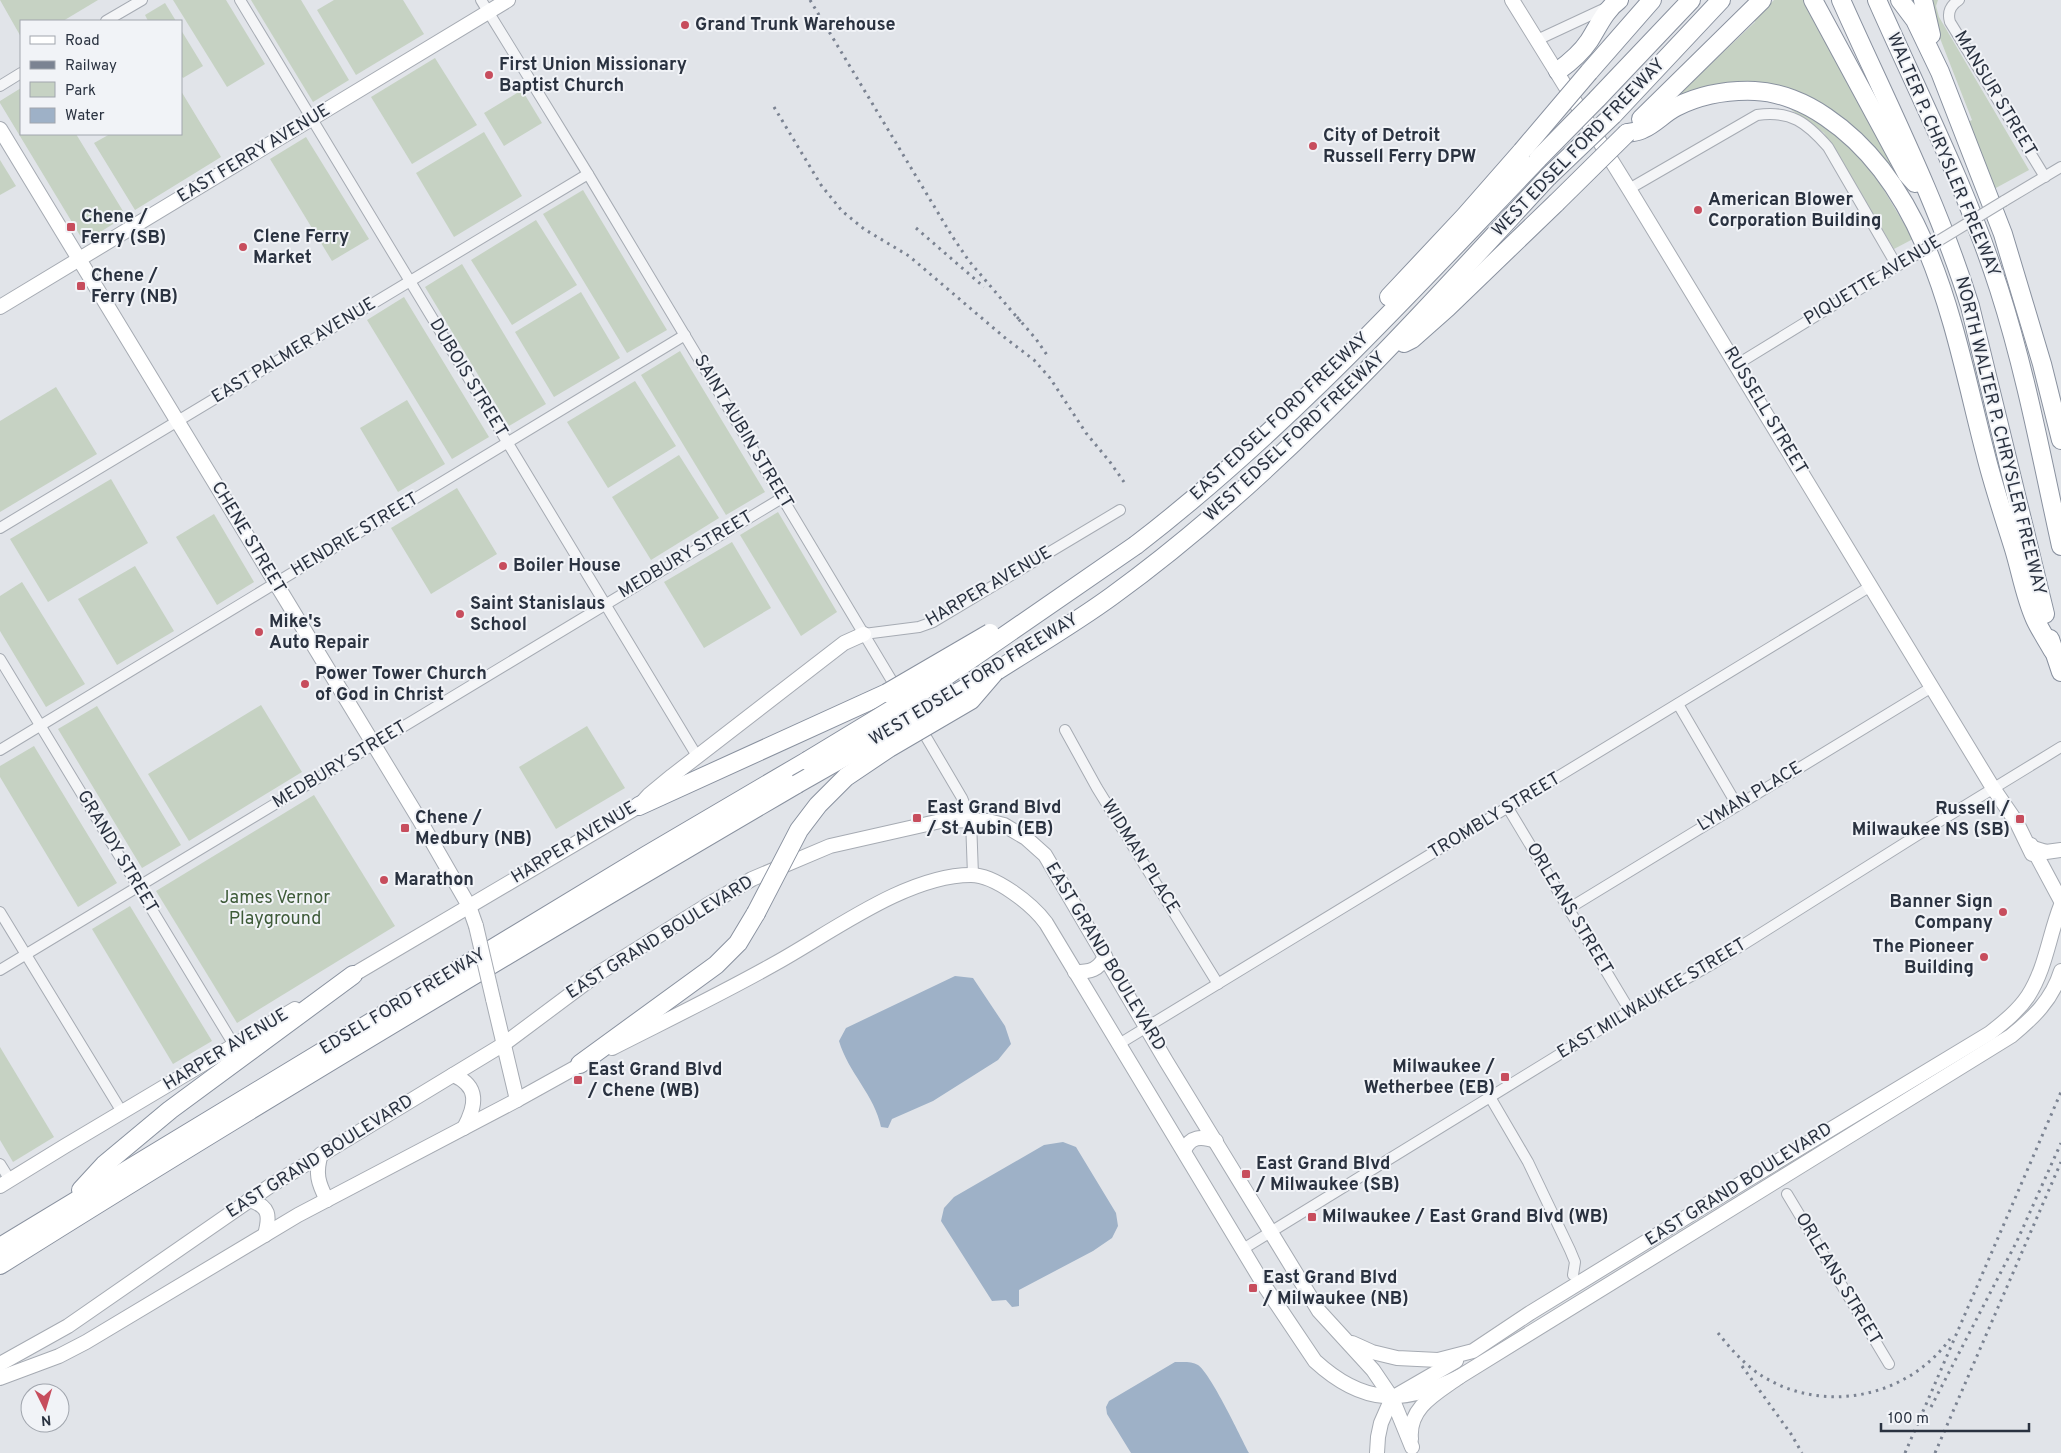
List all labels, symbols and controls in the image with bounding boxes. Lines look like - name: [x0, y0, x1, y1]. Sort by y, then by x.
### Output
- place label: Grand Trunk Warehouse: [695, 14, 895, 37]
- marker: Grand Trunk Warehouse: [679, 19, 691, 31]
- legend: [20, 20, 182, 135]
- street label: MANSUR STREET: [1948, 27, 2042, 161]
- street label: WALTER P. CHRYSLER FREEWAY: [1881, 29, 2005, 281]
- text: Road: [65, 32, 100, 51]
- place label: First Union Missionary Baptist Church: [499, 54, 687, 98]
- street label: WEST EDSEL FORD FREEWAY: [1487, 54, 1671, 242]
- text: Railway: [65, 57, 117, 76]
- marker: First Union Missionary Baptist Church: [483, 69, 495, 81]
- text: Park: [65, 82, 96, 101]
- street label: EAST FERRY AVENUE: [173, 99, 335, 209]
- text: Water: [65, 107, 105, 126]
- place label: City of Detroit Russell Ferry DPW: [1323, 125, 1476, 169]
- marker: City of Detroit Russell Ferry DPW: [1307, 140, 1319, 152]
- place label: American Blower Corporation Building: [1708, 189, 1881, 233]
- marker: American Blower Corporation Building: [1692, 204, 1704, 216]
- place label: Chene / Ferry (SB): [81, 206, 166, 250]
- marker: Chene / Ferry (SB): [65, 221, 77, 233]
- place label: Clene Ferry Market: [253, 226, 349, 270]
- street label: PIQUETTE AVENUE: [1800, 231, 1946, 331]
- marker: Clene Ferry Market: [237, 241, 249, 253]
- place label: Chene / Ferry (NB): [91, 265, 178, 309]
- street label: NORTH WALTER P. CHRYSLER FREEWAY: [1949, 274, 2051, 598]
- marker: Chene / Ferry (NB): [75, 280, 87, 292]
- street label: EAST PALMER AVENUE: [208, 293, 380, 409]
- street label: DUBOIS STREET: [424, 314, 512, 442]
- street label: EAST EDSEL FORD FREEWAY: [1185, 328, 1375, 506]
- street label: RUSSELL STREET: [1718, 343, 1812, 479]
- street label: WEST EDSEL FORD FREEWAY: [1199, 347, 1391, 527]
- street label: SAINT AUBIN STREET: [688, 351, 798, 513]
- street label: CHENE STREET: [205, 478, 291, 598]
- street label: HENDRIE STREET: [287, 488, 423, 582]
- street label: MEDBURY STREET: [615, 506, 757, 604]
- street label: HARPER AVENUE: [922, 542, 1056, 632]
- place label: Boiler House: [513, 555, 621, 578]
- marker: Boiler House: [497, 560, 509, 572]
- place label: Saint Stanislaus School: [470, 593, 605, 637]
- marker: Saint Stanislaus School: [454, 608, 466, 620]
- street label: WEST EDSEL FORD FREEWAY: [865, 608, 1083, 752]
- place label: Mike's Auto Repair: [269, 611, 370, 655]
- marker: Mike's Auto Repair: [253, 626, 265, 638]
- place label: Power Tower Church of God in Christ: [315, 663, 487, 707]
- marker: Power Tower Church of God in Christ: [299, 678, 311, 690]
- street label: MEDBURY STREET: [269, 716, 411, 814]
- street label: LYMAN PLACE: [1694, 757, 1806, 837]
- street label: TROMBLY STREET: [1425, 768, 1565, 864]
- street label: GRANDY STREET: [71, 786, 163, 918]
- street label: WIDMAN PLACE: [1096, 796, 1184, 918]
- street label: HARPER AVENUE: [507, 797, 641, 889]
- place label: East Grand Blvd / St Aubin (EB): [926, 797, 1062, 841]
- place label: Russell / Milwaukee NS (SB): [1852, 798, 2011, 842]
- place label: Chene / Medbury (NB): [415, 807, 532, 851]
- marker: East Grand Blvd / St Aubin (EB): [911, 812, 923, 824]
- marker: Russell / Milwaukee NS (SB): [2014, 813, 2026, 825]
- marker: Chene / Medbury (NB): [399, 822, 411, 834]
- street label: ORLEANS STREET: [1520, 839, 1618, 979]
- street label: EAST GRAND BOULEVARD: [1039, 858, 1171, 1056]
- place label: Marathon: [394, 869, 474, 892]
- street label: EAST GRAND BOULEVARD: [562, 871, 758, 1005]
- marker: Marathon: [378, 874, 390, 886]
- park label: James Vernor Playground: [220, 887, 330, 931]
- place label: Banner Sign Company: [1890, 891, 1993, 935]
- marker: Banner Sign Company: [1997, 906, 2009, 918]
- street label: EAST MILWAUKEE STREET: [1553, 933, 1751, 1065]
- place label: The Pioneer Building: [1873, 936, 1974, 980]
- street label: EDSEL FORD FREEWAY: [316, 943, 490, 1061]
- marker: The Pioneer Building: [1978, 951, 1990, 963]
- street label: HARPER AVENUE: [159, 1004, 293, 1096]
- place label: Milwaukee / Wetherbee (EB): [1364, 1056, 1496, 1100]
- place label: East Grand Blvd / Chene (WB): [587, 1059, 723, 1103]
- marker: Milwaukee / Wetherbee (EB): [1499, 1071, 1511, 1083]
- marker: East Grand Blvd / Chene (WB): [572, 1074, 584, 1086]
- street label: EAST GRAND BOULEVARD: [222, 1090, 418, 1224]
- street label: EAST GRAND BOULEVARD: [1641, 1118, 1837, 1252]
- place label: East Grand Blvd / Milwaukee (SB): [1255, 1153, 1400, 1197]
- marker: East Grand Blvd / Milwaukee (SB): [1240, 1168, 1252, 1180]
- place label: Milwaukee / East Grand Blvd (WB): [1322, 1206, 1608, 1229]
- street label: ORLEANS STREET: [1789, 1209, 1887, 1349]
- marker: Milwaukee / East Grand Blvd (WB): [1306, 1211, 1318, 1223]
- place label: East Grand Blvd / Milwaukee (NB): [1262, 1267, 1409, 1311]
- marker: East Grand Blvd / Milwaukee (NB): [1247, 1282, 1259, 1294]
- north arrow: [20, 1383, 70, 1433]
- scale bar: [1881, 1400, 2028, 1432]
- text: 100 m: [1888, 1410, 1929, 1429]
- text: N: [40, 1411, 52, 1428]

